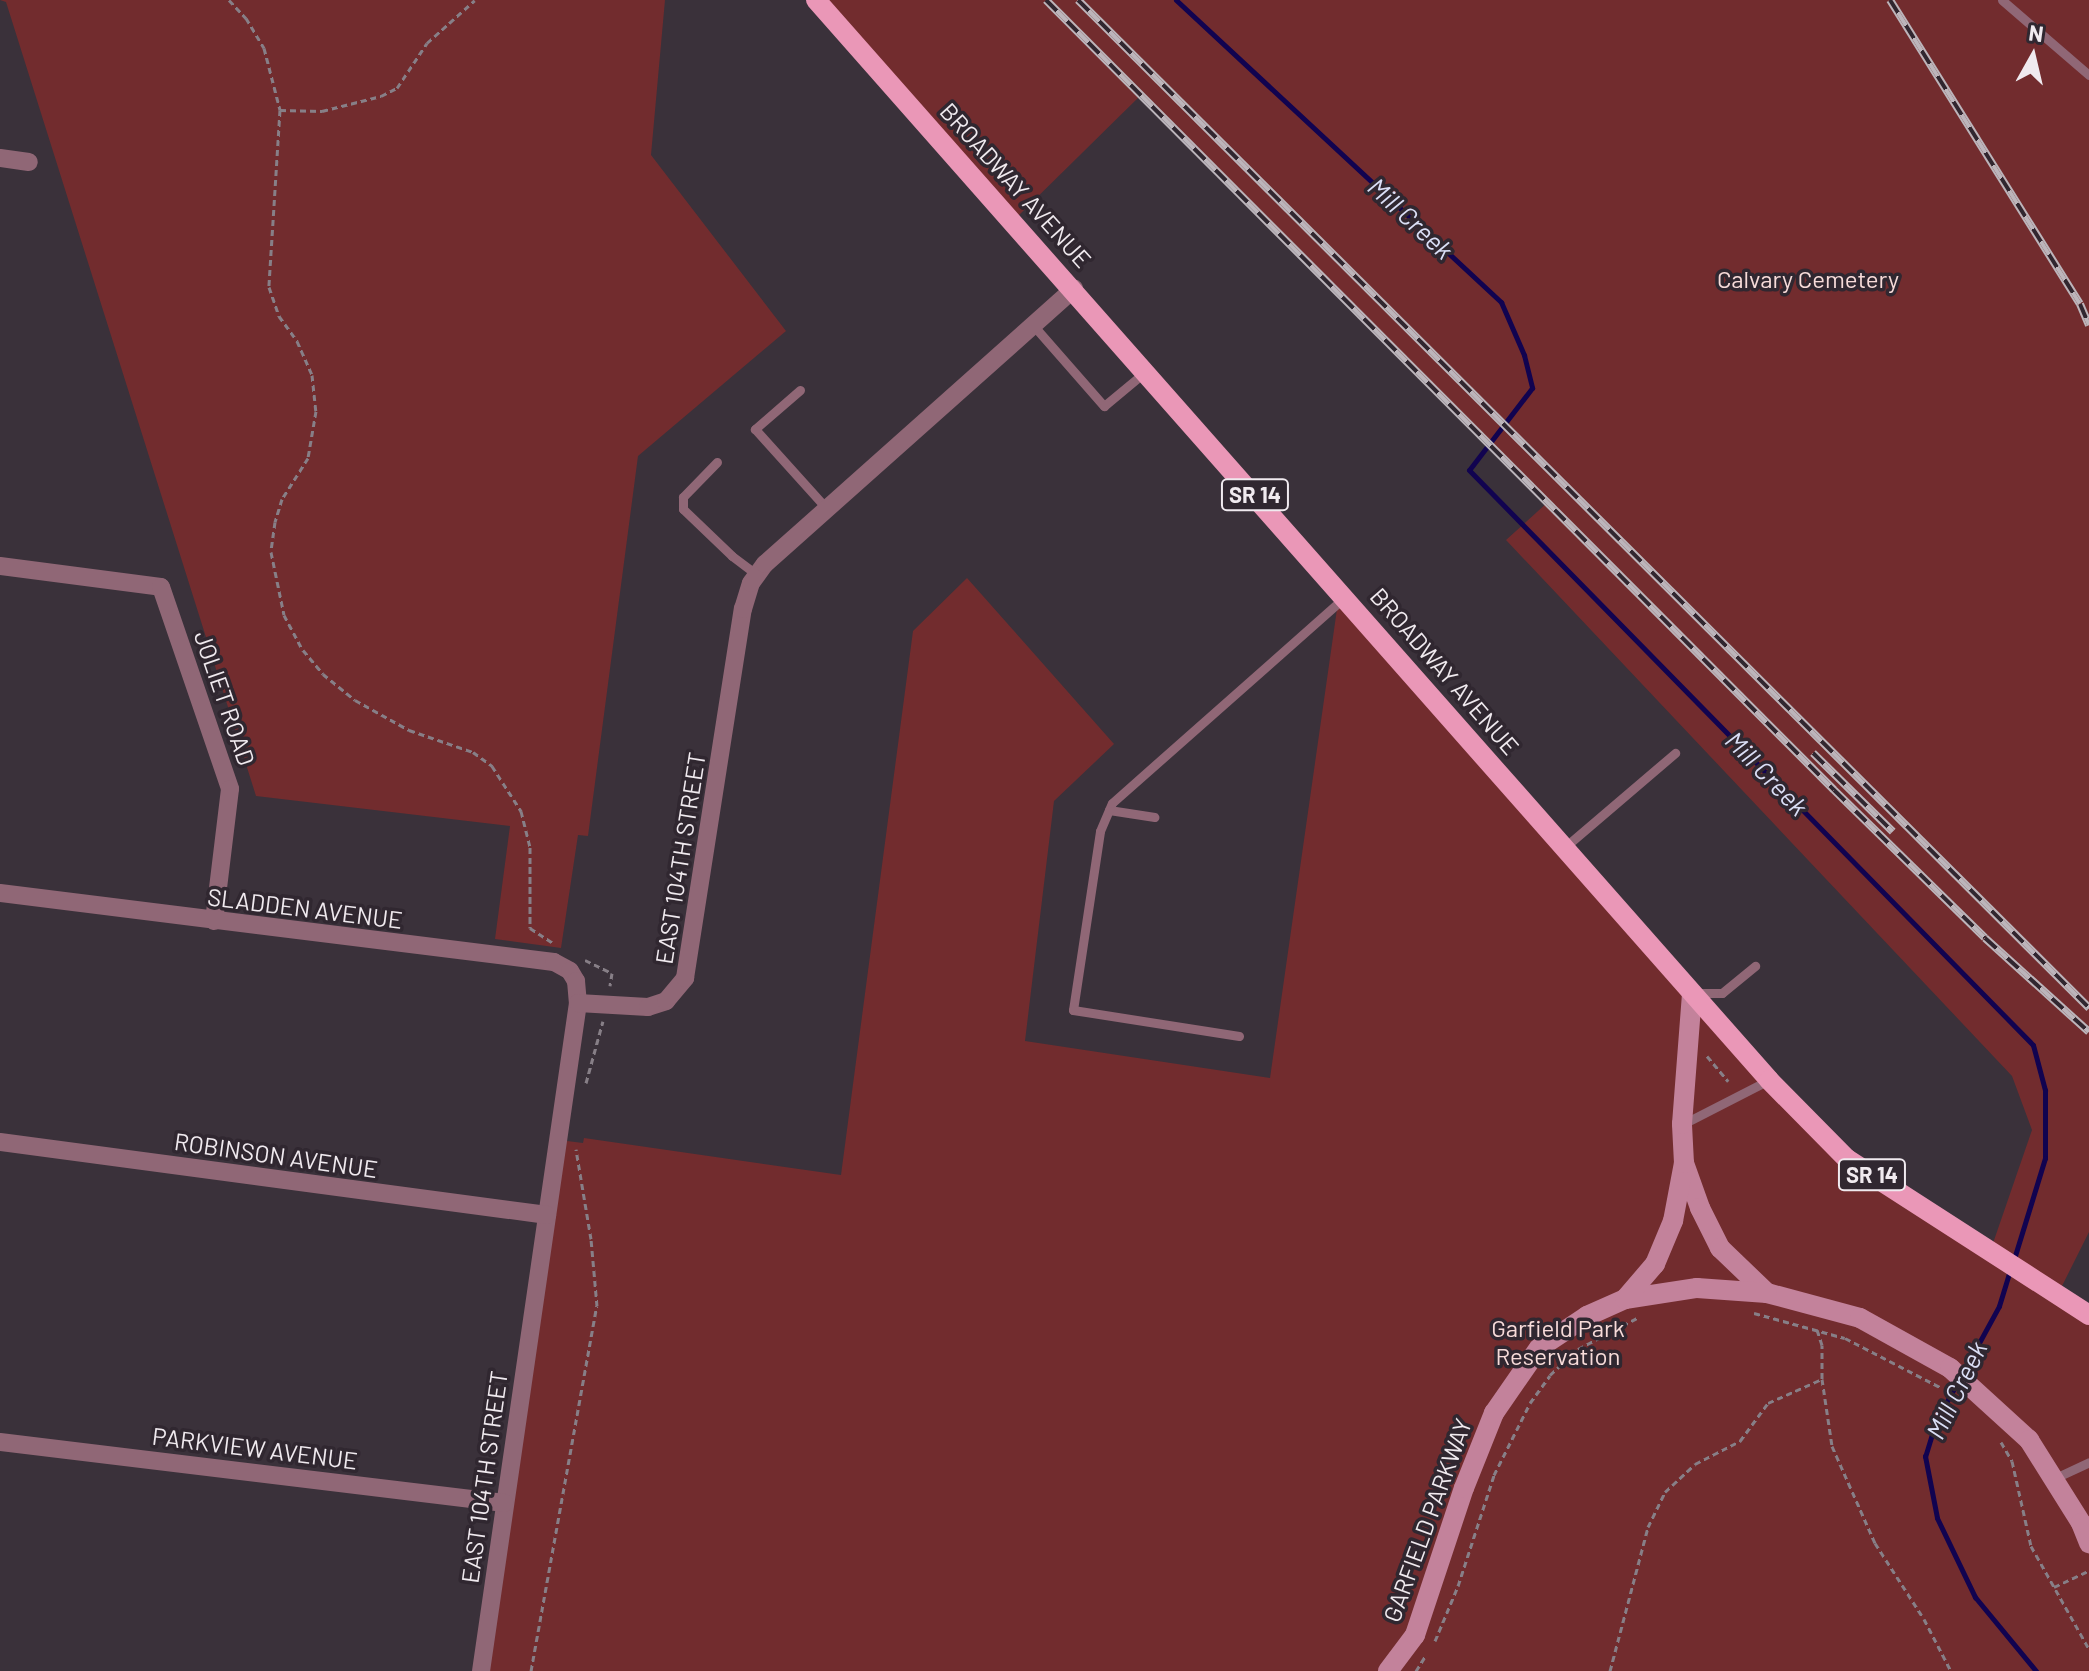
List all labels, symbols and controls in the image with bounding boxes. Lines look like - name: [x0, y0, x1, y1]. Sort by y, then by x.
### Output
- north arrow: [1993, 16, 2073, 96]
- text: N: [2027, 18, 2045, 46]
- street label: BROADWAY AVENUE: [934, 97, 1098, 273]
- water label: Mill Creek: [1362, 171, 1460, 265]
- park label: Calvary Cemetery: [1717, 265, 1899, 293]
- road number: SR 14: [1219, 477, 1291, 513]
- street label: BROADWAY AVENUE: [1365, 582, 1525, 760]
- street label: JOLIET ROAD: [189, 627, 261, 769]
- water label: Mill Creek: [1719, 724, 1815, 822]
- street label: EAST 104TH STREET: [649, 750, 711, 966]
- street label: SLADDEN AVENUE: [206, 882, 404, 934]
- street label: ROBINSON AVENUE: [172, 1126, 380, 1184]
- road number: SR 14: [1836, 1157, 1908, 1193]
- park label: Garfield Park Reservation: [1491, 1314, 1625, 1370]
- water label: Mill Creek: [1919, 1336, 1993, 1444]
- street label: EAST 104TH STREET: [455, 1369, 513, 1585]
- street label: GARFIELD PARKWAY: [1377, 1414, 1477, 1626]
- street label: PARKVIEW AVENUE: [151, 1421, 359, 1475]

